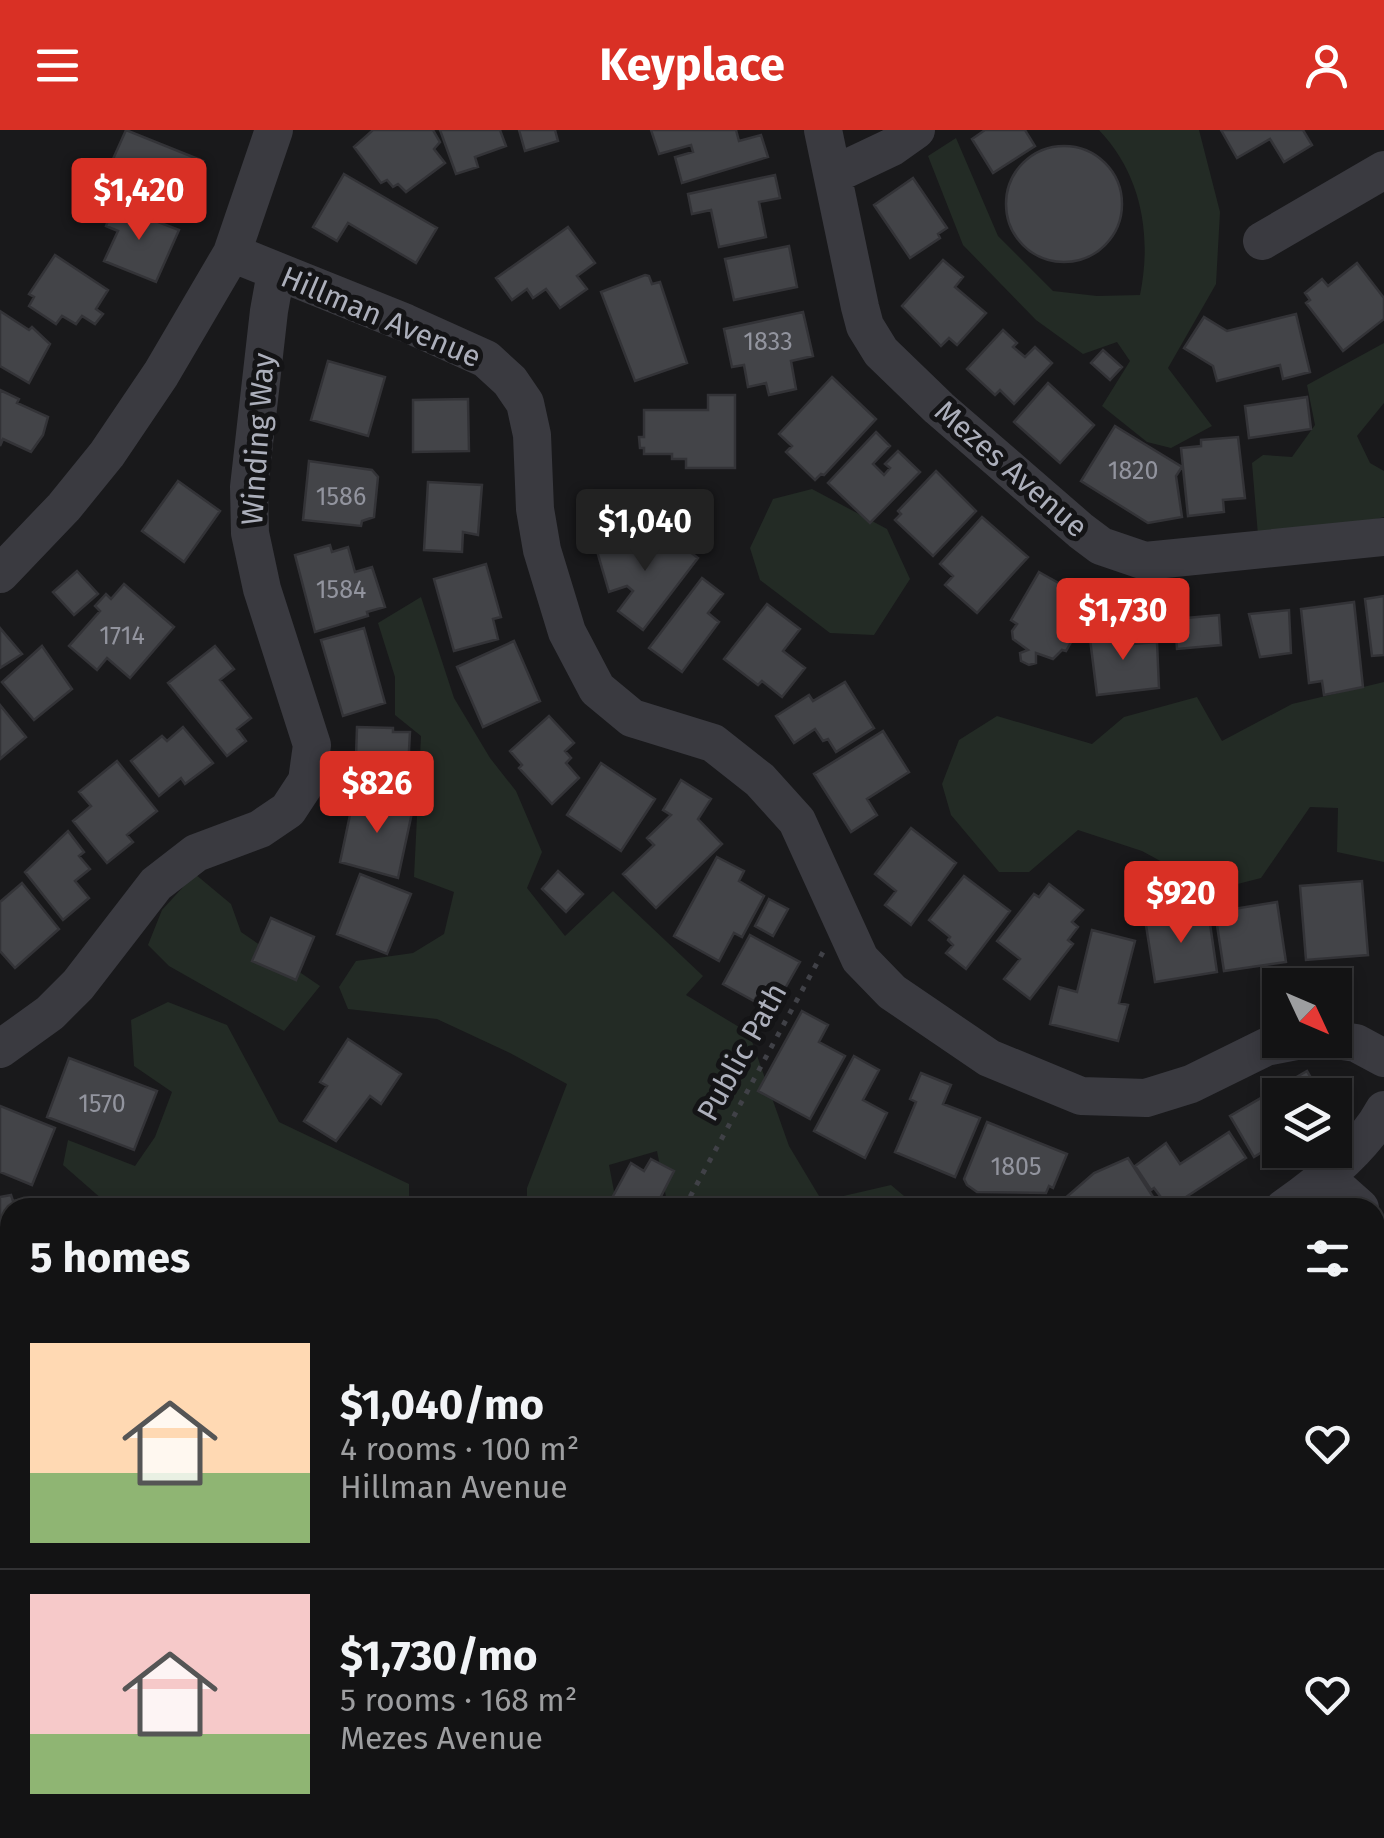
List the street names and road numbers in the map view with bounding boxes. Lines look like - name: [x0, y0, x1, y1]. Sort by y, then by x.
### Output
- street label: Hillman Avenue: [276, 259, 486, 375]
- street label: Winding Way: [234, 351, 282, 526]
- street label: Mezes Avenue: [927, 393, 1095, 545]
- street label: Public Path: [689, 977, 795, 1127]

